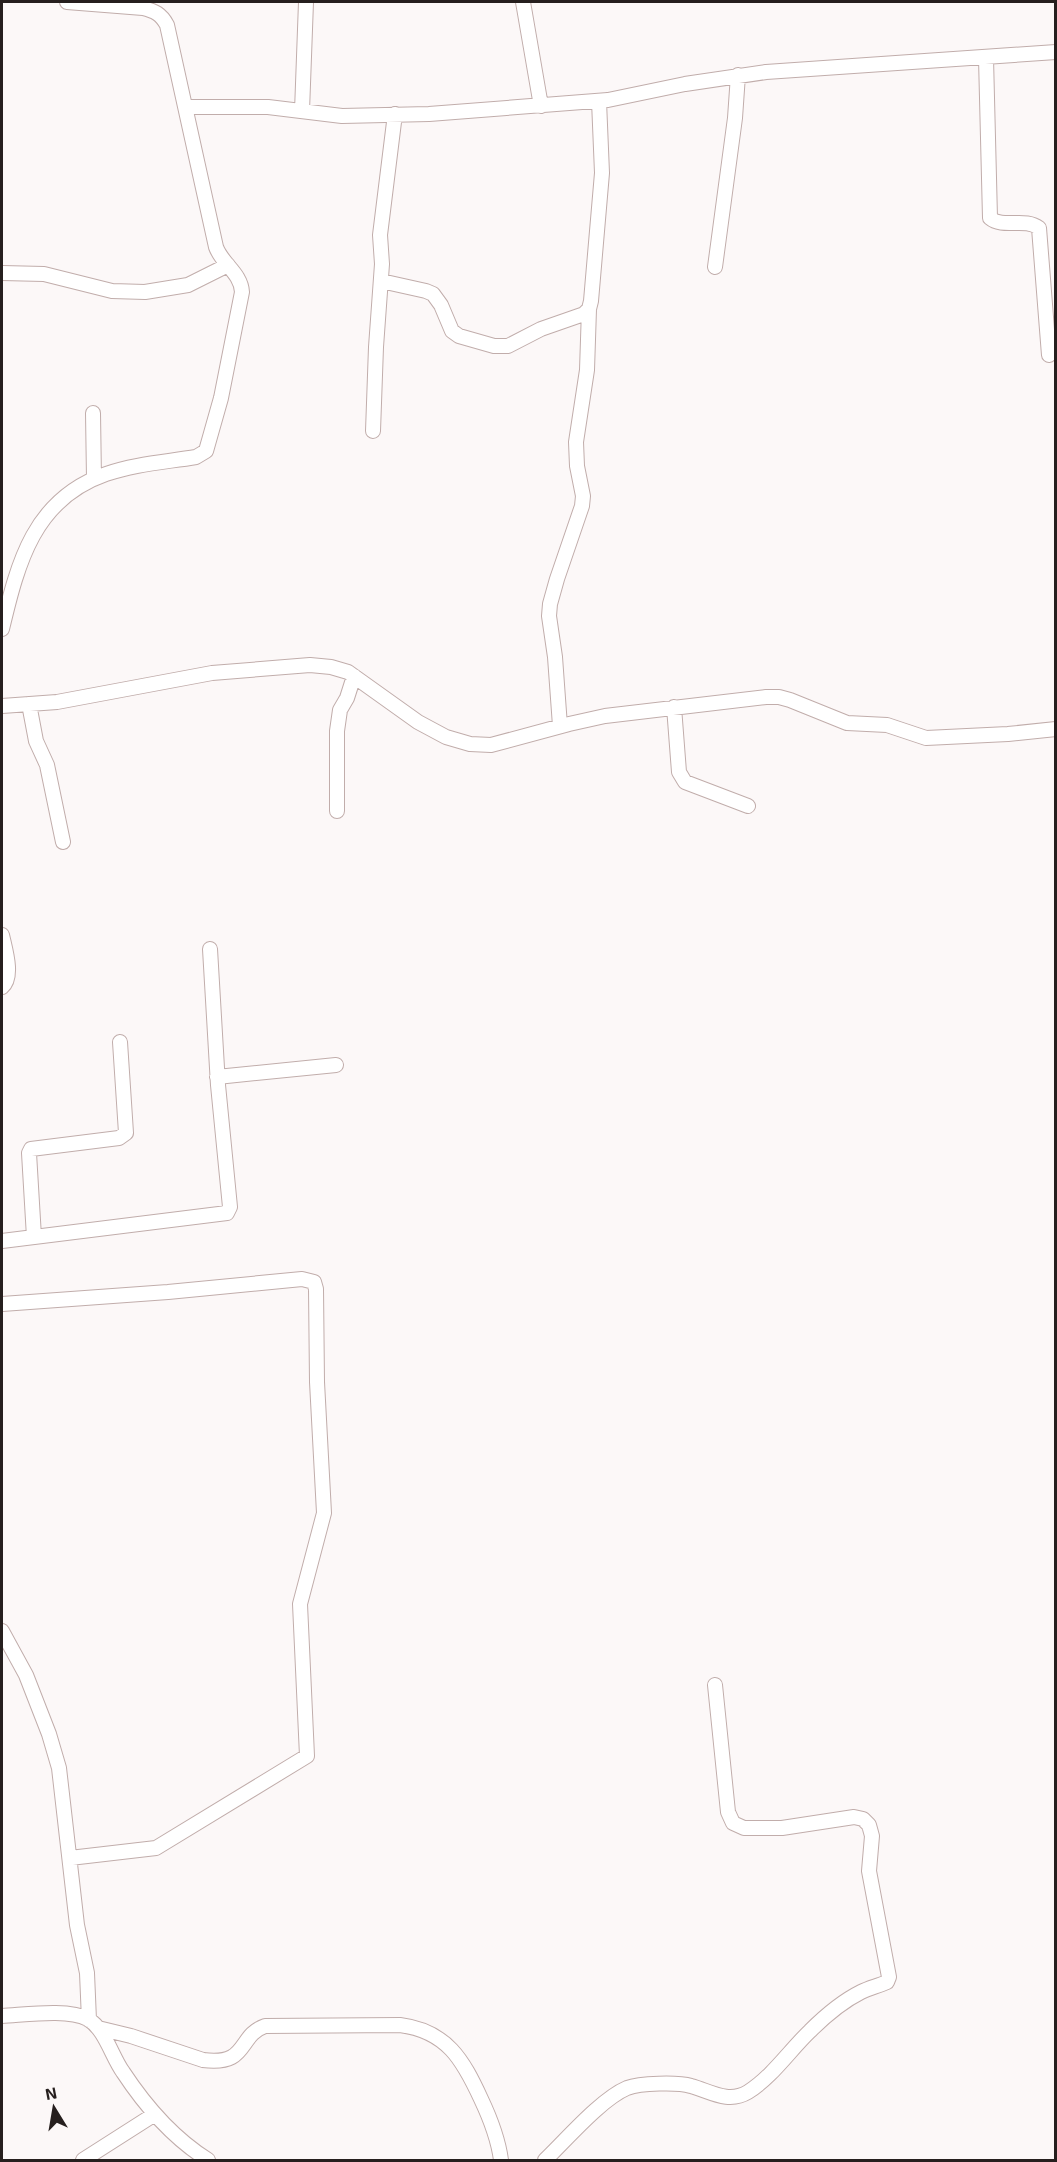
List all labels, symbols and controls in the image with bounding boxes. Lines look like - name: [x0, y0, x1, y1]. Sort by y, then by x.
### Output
- north arrow: [24, 2078, 84, 2138]
- text: N: [44, 2082, 59, 2103]

